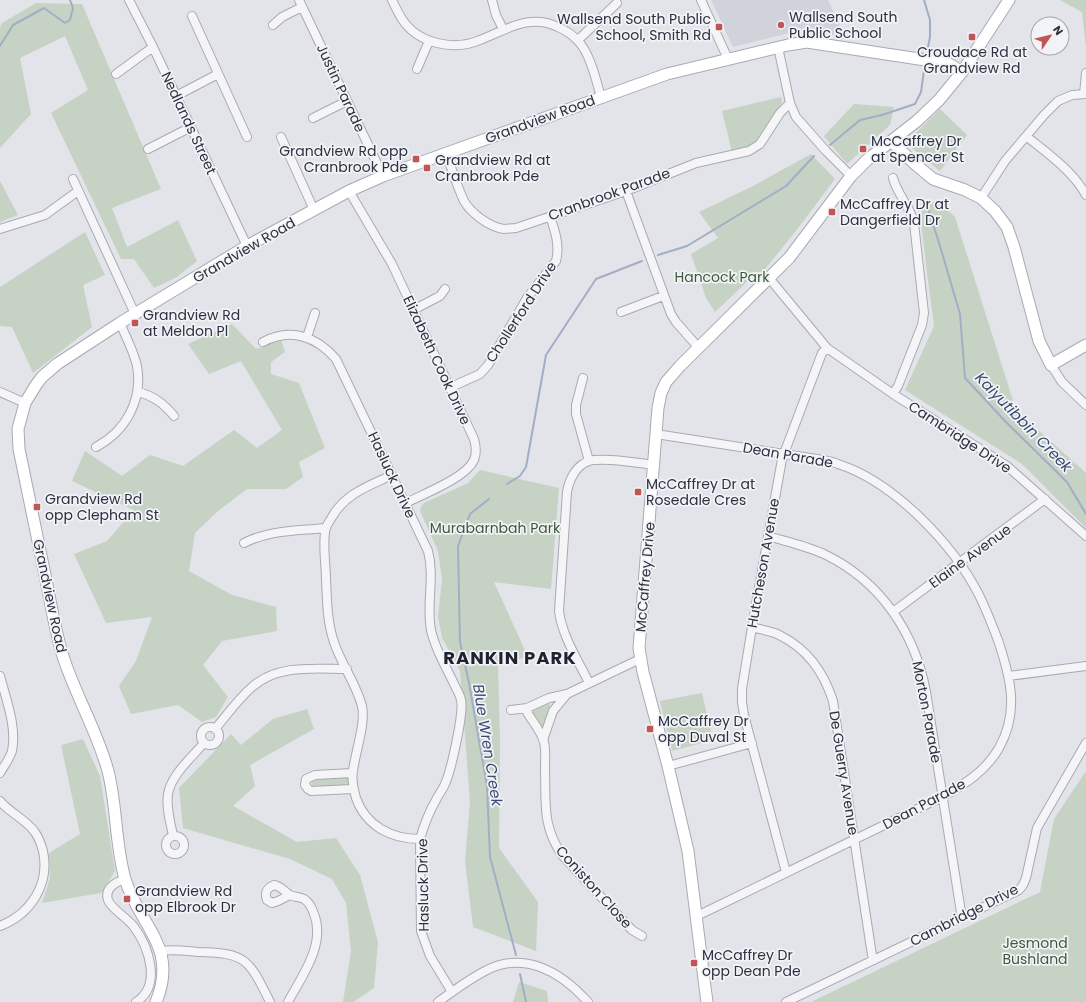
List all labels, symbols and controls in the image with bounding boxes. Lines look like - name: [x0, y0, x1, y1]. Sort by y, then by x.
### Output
- place label: Wallsend South Public School: [789, 7, 897, 43]
- place label: Wallsend South Public School, Smith Rd: [557, 9, 711, 45]
- north arrow: [1030, 16, 1070, 56]
- marker: Wallsend South Public School: [776, 20, 786, 30]
- marker: Wallsend South Public School, Smith Rd: [714, 22, 724, 32]
- text: N: [1049, 22, 1067, 38]
- marker: Croudace Rd at Grandview Rd: [967, 32, 977, 42]
- street label: Justin Parade: [312, 41, 370, 136]
- place label: Croudace Rd at Grandview Rd: [917, 42, 1027, 78]
- street label: Nedlands Street: [156, 68, 222, 178]
- street label: Grandview Road: [482, 90, 598, 148]
- place label: McCaffrey Dr at Spencer St: [871, 131, 964, 167]
- place label: Grandview Rd opp Cranbrook Pde: [279, 141, 408, 177]
- marker: McCaffrey Dr at Spencer St: [858, 144, 868, 154]
- place label: Grandview Rd at Cranbrook Pde: [435, 150, 550, 186]
- marker: Grandview Rd opp Cranbrook Pde: [411, 154, 421, 164]
- marker: Grandview Rd at Cranbrook Pde: [422, 163, 432, 173]
- street label: Cranbrook Parade: [545, 163, 673, 225]
- place label: McCaffrey Dr at Dangerfield Dr: [840, 194, 949, 230]
- marker: McCaffrey Dr at Dangerfield Dr: [827, 207, 837, 217]
- street label: Grandview Road: [189, 212, 299, 288]
- street label: Chollerford Drive: [481, 257, 561, 366]
- park label: Hancock Park: [674, 267, 770, 287]
- street label: Elizabeth Cook Drive: [398, 292, 476, 428]
- place label: Grandview Rd at Meldon Pl: [143, 305, 240, 341]
- marker: Grandview Rd at Meldon Pl: [130, 318, 140, 328]
- water label: Kaiyutibbin Creek: [971, 367, 1078, 478]
- street label: Cambridge Drive: [905, 396, 1016, 478]
- street label: Hasluck Drive: [363, 428, 421, 522]
- street label: Dean Parade: [741, 437, 835, 473]
- place label: McCaffrey Dr at Rosedale Cres: [646, 474, 755, 510]
- marker: McCaffrey Dr at Rosedale Cres: [633, 487, 643, 497]
- place label: Grandview Rd opp Clepham St: [45, 489, 159, 525]
- street label: Hutcheson Avenue: [742, 496, 784, 629]
- marker: Grandview Rd opp Clepham St: [32, 502, 42, 512]
- park label: Murabarnbah Park: [430, 518, 561, 538]
- street label: Elaine Avenue: [925, 519, 1016, 593]
- street label: McCaffrey Drive: [630, 521, 660, 633]
- street label: Grandview Road: [28, 537, 72, 655]
- district label: RANKIN PARK: [443, 645, 577, 670]
- street label: Morton Parade: [907, 659, 947, 765]
- water label: Blue Wren Creek: [468, 682, 508, 809]
- street label: De Guerry Avenue: [824, 709, 864, 837]
- place label: McCaffrey Dr opp Duval St: [658, 711, 749, 747]
- marker: McCaffrey Dr opp Duval St: [645, 724, 655, 734]
- street label: Dean Parade: [879, 774, 969, 834]
- street label: Hasluck Drive: [412, 838, 434, 932]
- street label: Coniston Close: [551, 841, 637, 933]
- street label: Cambridge Drive: [906, 879, 1022, 951]
- place label: Grandview Rd opp Elbrook Dr: [135, 881, 236, 917]
- marker: Grandview Rd opp Elbrook Dr: [122, 894, 132, 904]
- park label: Jesmond Bushland: [1002, 933, 1068, 969]
- place label: McCaffrey Dr opp Dean Pde: [702, 945, 801, 981]
- marker: McCaffrey Dr opp Dean Pde: [689, 958, 699, 968]

